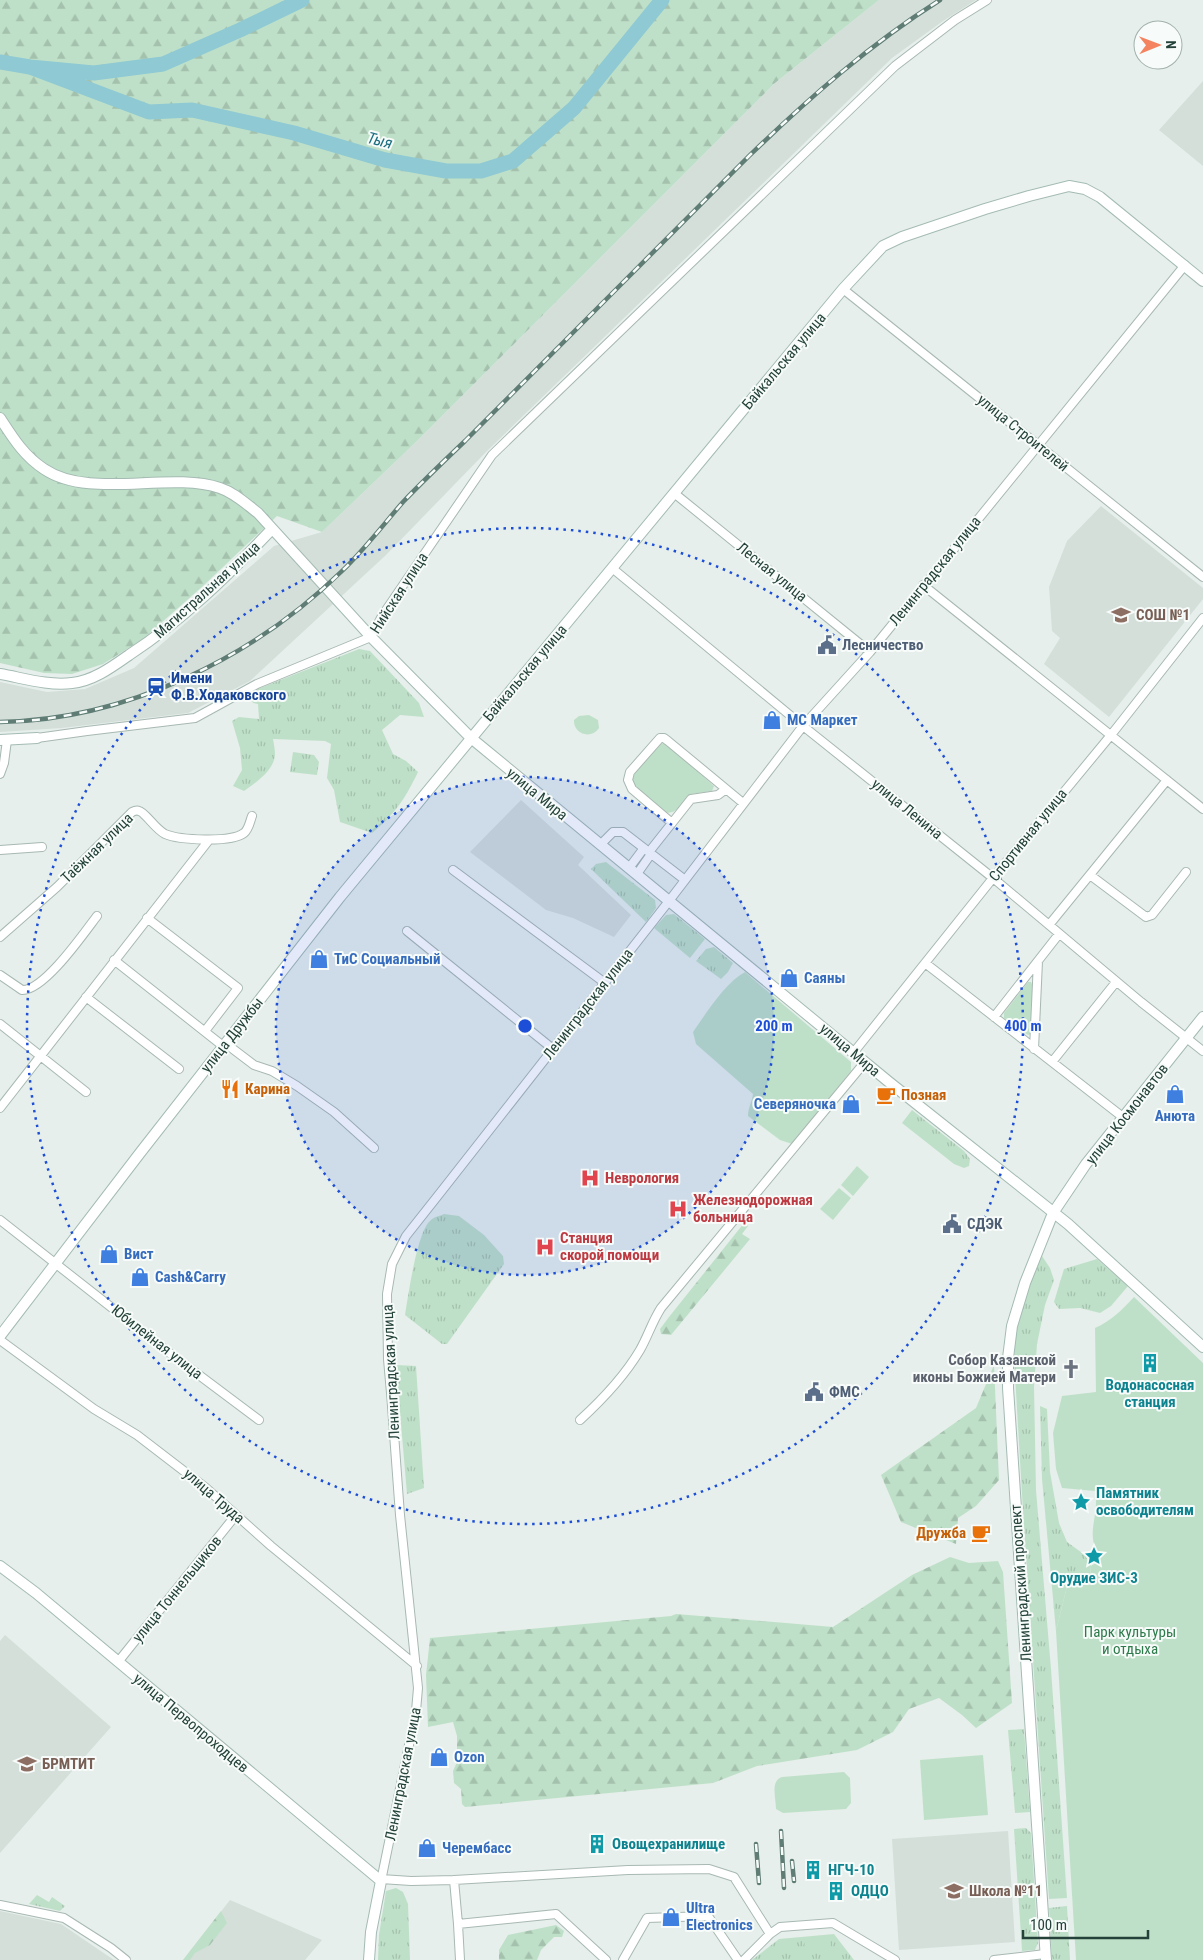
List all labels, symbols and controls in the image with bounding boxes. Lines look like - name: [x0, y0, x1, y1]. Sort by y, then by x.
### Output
- north arrow: [1133, 20, 1183, 70]
- text: N: [1163, 40, 1179, 49]
- water label: Тыя: [365, 128, 395, 153]
- street label: Байкальская улица: [738, 309, 830, 413]
- street label: улица Строителей: [974, 391, 1072, 475]
- street label: Ленинградская улица: [885, 513, 985, 629]
- street label: Магистральная улица: [150, 538, 264, 642]
- street label: Лесная улица: [733, 538, 811, 606]
- street label: Нийская улица: [366, 549, 432, 637]
- school or university icon: СОШ №1: [1110, 604, 1132, 626]
- place label: СОШ №1: [1136, 606, 1190, 624]
- street label: Байкальская улица: [479, 621, 571, 725]
- public building icon: Лесничество: [816, 634, 838, 656]
- place label: Лесничество: [842, 636, 923, 654]
- place label: Имени Ф.В.Ходаковского: [171, 669, 286, 704]
- station icon: Имени Ф.В.Ходаковского: [145, 676, 167, 698]
- shop icon: МС Маркет: [761, 709, 783, 731]
- place label: МС Маркет: [787, 711, 858, 729]
- street label: улица Мира: [503, 764, 571, 824]
- street label: улица Ленина: [868, 775, 946, 843]
- street label: Спортивная улица: [985, 785, 1071, 885]
- street label: Таёжная улица: [57, 809, 137, 887]
- street label: Ленинградская улица: [539, 945, 637, 1063]
- shop icon: ТиС Социальный: [308, 948, 330, 970]
- place label: ТиС Социальный: [334, 950, 441, 968]
- shop icon: Саяны: [778, 967, 800, 989]
- place label: Саяны: [804, 969, 845, 987]
- street label: улица Дружбы: [197, 994, 267, 1076]
- centre of rings: [516, 1017, 534, 1035]
- text: 200 m: [755, 1017, 793, 1035]
- text: 400 m: [1004, 1017, 1042, 1035]
- street label: улица Мира: [816, 1020, 884, 1080]
- street label: улица Космонавтов: [1082, 1060, 1172, 1168]
- restaurant icon: Карина: [219, 1078, 241, 1100]
- place label: Карина: [245, 1080, 290, 1098]
- shop icon: Анюта: [1164, 1083, 1186, 1105]
- cafe icon: Позная: [875, 1084, 897, 1106]
- place label: Позная: [901, 1086, 946, 1104]
- shop icon: Северяночка: [840, 1093, 862, 1115]
- place label: Северяночка: [754, 1095, 836, 1113]
- place label: Анюта: [1155, 1107, 1195, 1125]
- hospital icon: Неврология: [579, 1167, 601, 1189]
- place label: Неврология: [605, 1169, 679, 1187]
- place label: Железнодорожная больница: [693, 1191, 813, 1226]
- hospital icon: Железнодорожная больница: [667, 1198, 689, 1220]
- public building icon: СДЭК: [941, 1213, 963, 1235]
- place label: СДЭК: [967, 1215, 1003, 1233]
- place label: Станция скорой помощи: [560, 1229, 659, 1264]
- hospital icon: Станция скорой помощи: [534, 1236, 556, 1258]
- shop icon: Вист: [98, 1243, 120, 1265]
- place label: Вист: [124, 1245, 154, 1263]
- shop icon: Cash&Carry: [129, 1266, 151, 1288]
- place label: Cash&Carry: [155, 1268, 226, 1286]
- street label: Юбилейная улица: [108, 1301, 206, 1383]
- street label: Ленинградская улица: [378, 1304, 404, 1440]
- place label: Собор Казанской иконы Божией Матери: [913, 1351, 1056, 1386]
- building icon: Водонасосная станция: [1139, 1352, 1161, 1374]
- church icon: Собор Казанской иконы Божией Матери: [1060, 1358, 1082, 1380]
- place label: Водонасосная станция: [1105, 1376, 1195, 1411]
- public building icon: ФМС: [803, 1381, 825, 1403]
- place label: ФМС: [829, 1383, 860, 1401]
- street label: улица Труда: [180, 1465, 248, 1527]
- place label: Памятник освободителям: [1096, 1484, 1194, 1519]
- place icon: Памятник освободителям: [1070, 1491, 1092, 1513]
- street label: Ленинградский проспект: [1007, 1504, 1035, 1662]
- cafe icon: Дружба: [970, 1522, 992, 1544]
- place label: Дружба: [916, 1524, 966, 1542]
- street label: улица Тоннельщиков: [129, 1532, 225, 1646]
- place icon: Орудие ЗИС-3: [1083, 1545, 1105, 1567]
- place label: Орудие ЗИС-3: [1050, 1569, 1138, 1587]
- park label: Парк культуры и отдыха: [1084, 1623, 1176, 1658]
- street label: улица Первопроходцев: [130, 1670, 252, 1776]
- street label: Ленинградская улица: [381, 1706, 425, 1842]
- shop icon: Ozon: [428, 1746, 450, 1768]
- place label: Ozon: [454, 1748, 485, 1766]
- school or university icon: БРМТИТ: [16, 1753, 38, 1775]
- place label: БРМТИТ: [42, 1755, 95, 1773]
- building icon: Овощехранилище: [586, 1833, 608, 1855]
- place label: Овощехранилище: [612, 1835, 725, 1853]
- shop icon: Черембасс: [416, 1837, 438, 1859]
- place label: Черембасс: [442, 1839, 511, 1857]
- building icon: НГЧ-10: [802, 1859, 824, 1881]
- place label: НГЧ-10: [828, 1861, 874, 1879]
- building icon: ОДЦО: [825, 1880, 847, 1902]
- school or university icon: Школа №11: [943, 1880, 965, 1902]
- place label: ОДЦО: [851, 1882, 889, 1900]
- place label: Школа №11: [969, 1882, 1042, 1900]
- place label: Ultra Electronics: [686, 1899, 753, 1934]
- shop icon: Ultra Electronics: [660, 1906, 682, 1928]
- scale bar: [1023, 1908, 1148, 1940]
- text: 100 m: [1030, 1916, 1067, 1934]

